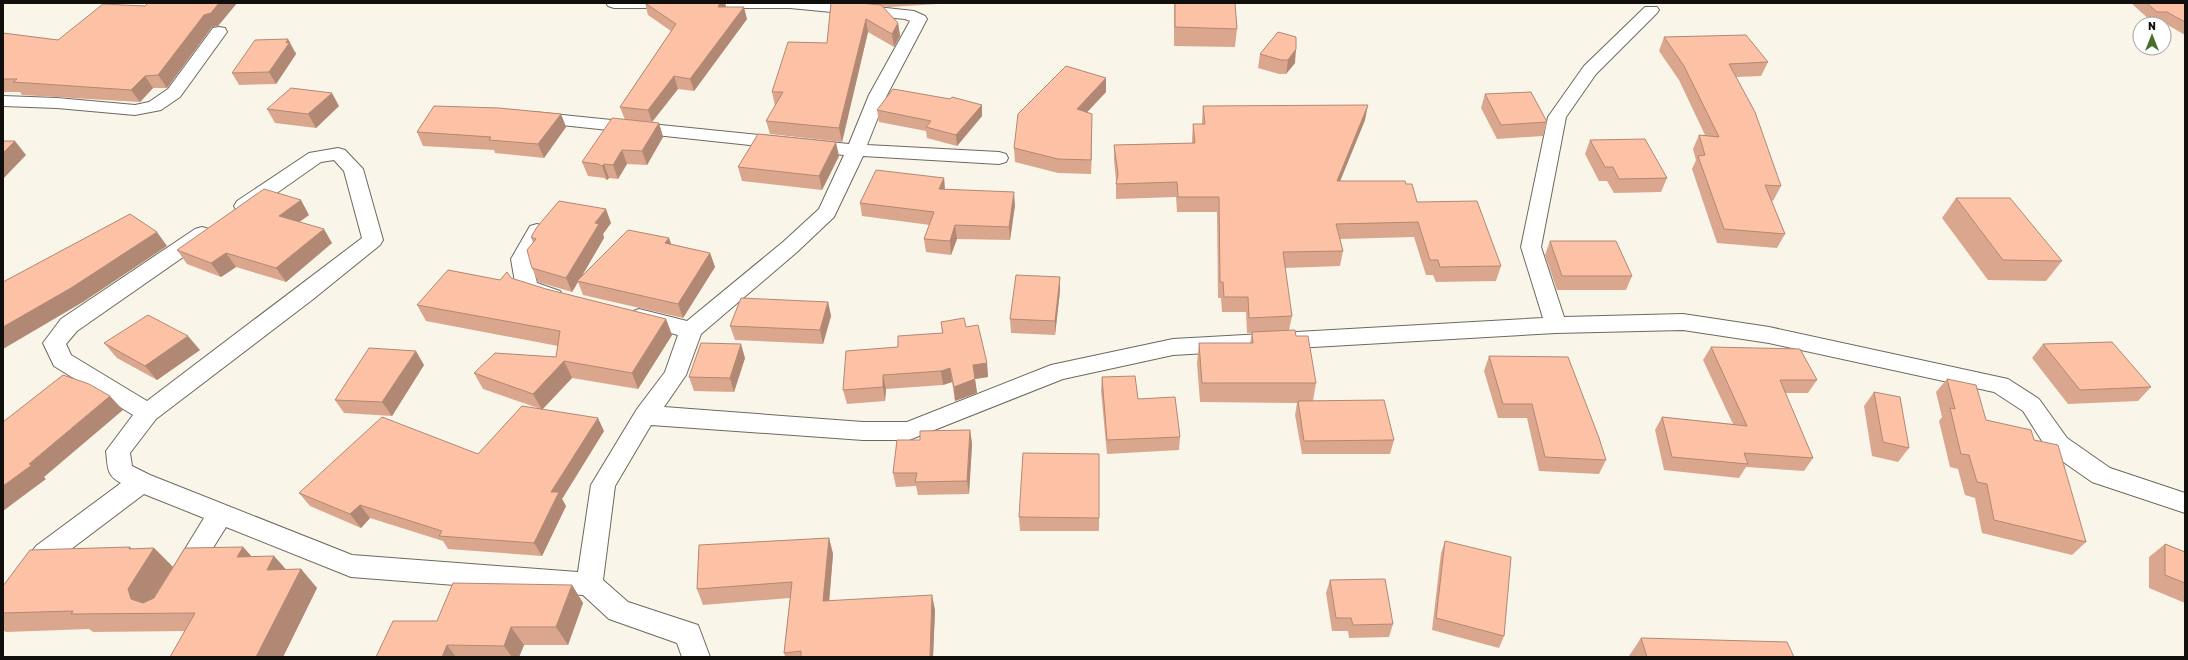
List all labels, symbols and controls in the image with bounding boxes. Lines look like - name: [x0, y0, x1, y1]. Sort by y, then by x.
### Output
- north arrow: [2132, 16, 2172, 56]
- text: N: [2148, 20, 2156, 33]

